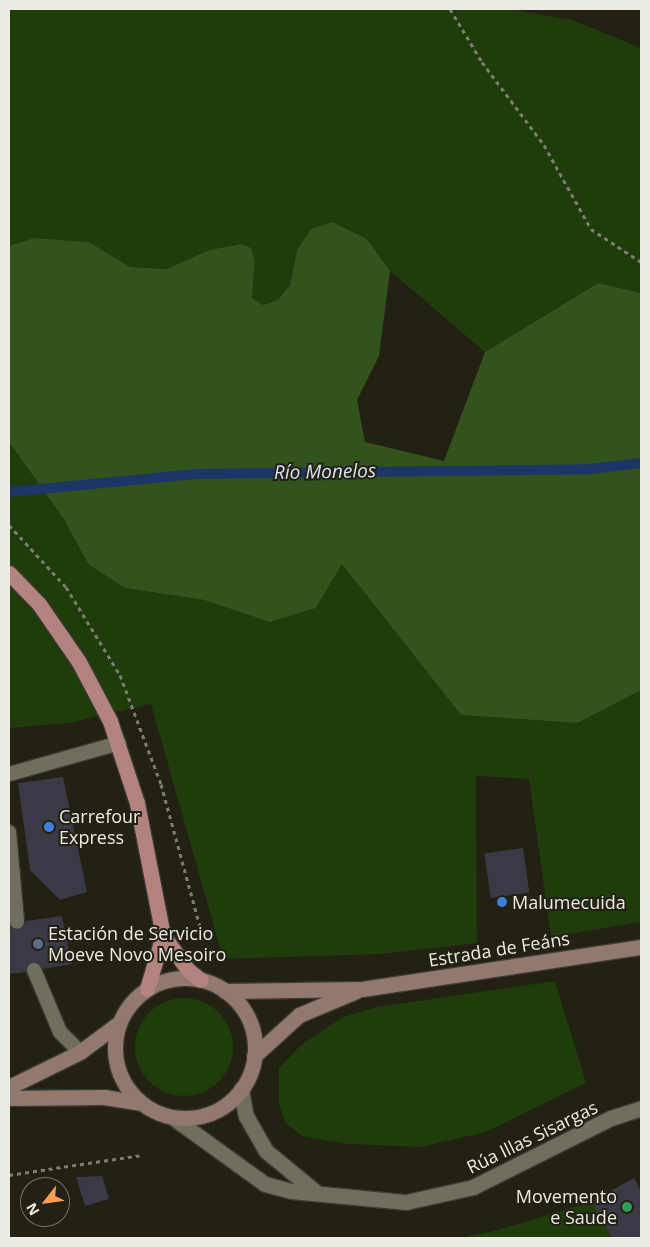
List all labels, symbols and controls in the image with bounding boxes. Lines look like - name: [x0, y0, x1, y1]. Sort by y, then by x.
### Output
- water label: Río Monelos: [274, 460, 376, 484]
- place label: Carrefour Express: [59, 806, 140, 849]
- marker: Carrefour Express: [43, 821, 55, 833]
- place label: Malumecuida: [512, 891, 626, 913]
- marker: Malumecuida: [496, 896, 508, 908]
- place label: Estación de Servicio Moeve Novo Mesoiro: [48, 923, 226, 966]
- street label: Estrada de Feáns: [427, 927, 571, 971]
- marker: Estación de Servicio Moeve Novo Mesoiro: [32, 938, 44, 950]
- street label: Rúa Illas Sisargas: [463, 1096, 601, 1178]
- north arrow: [20, 1177, 70, 1227]
- place label: Movemento e Saude: [516, 1186, 617, 1228]
- text: N: [21, 1200, 44, 1219]
- marker: Movemento e Saude: [621, 1201, 633, 1213]

